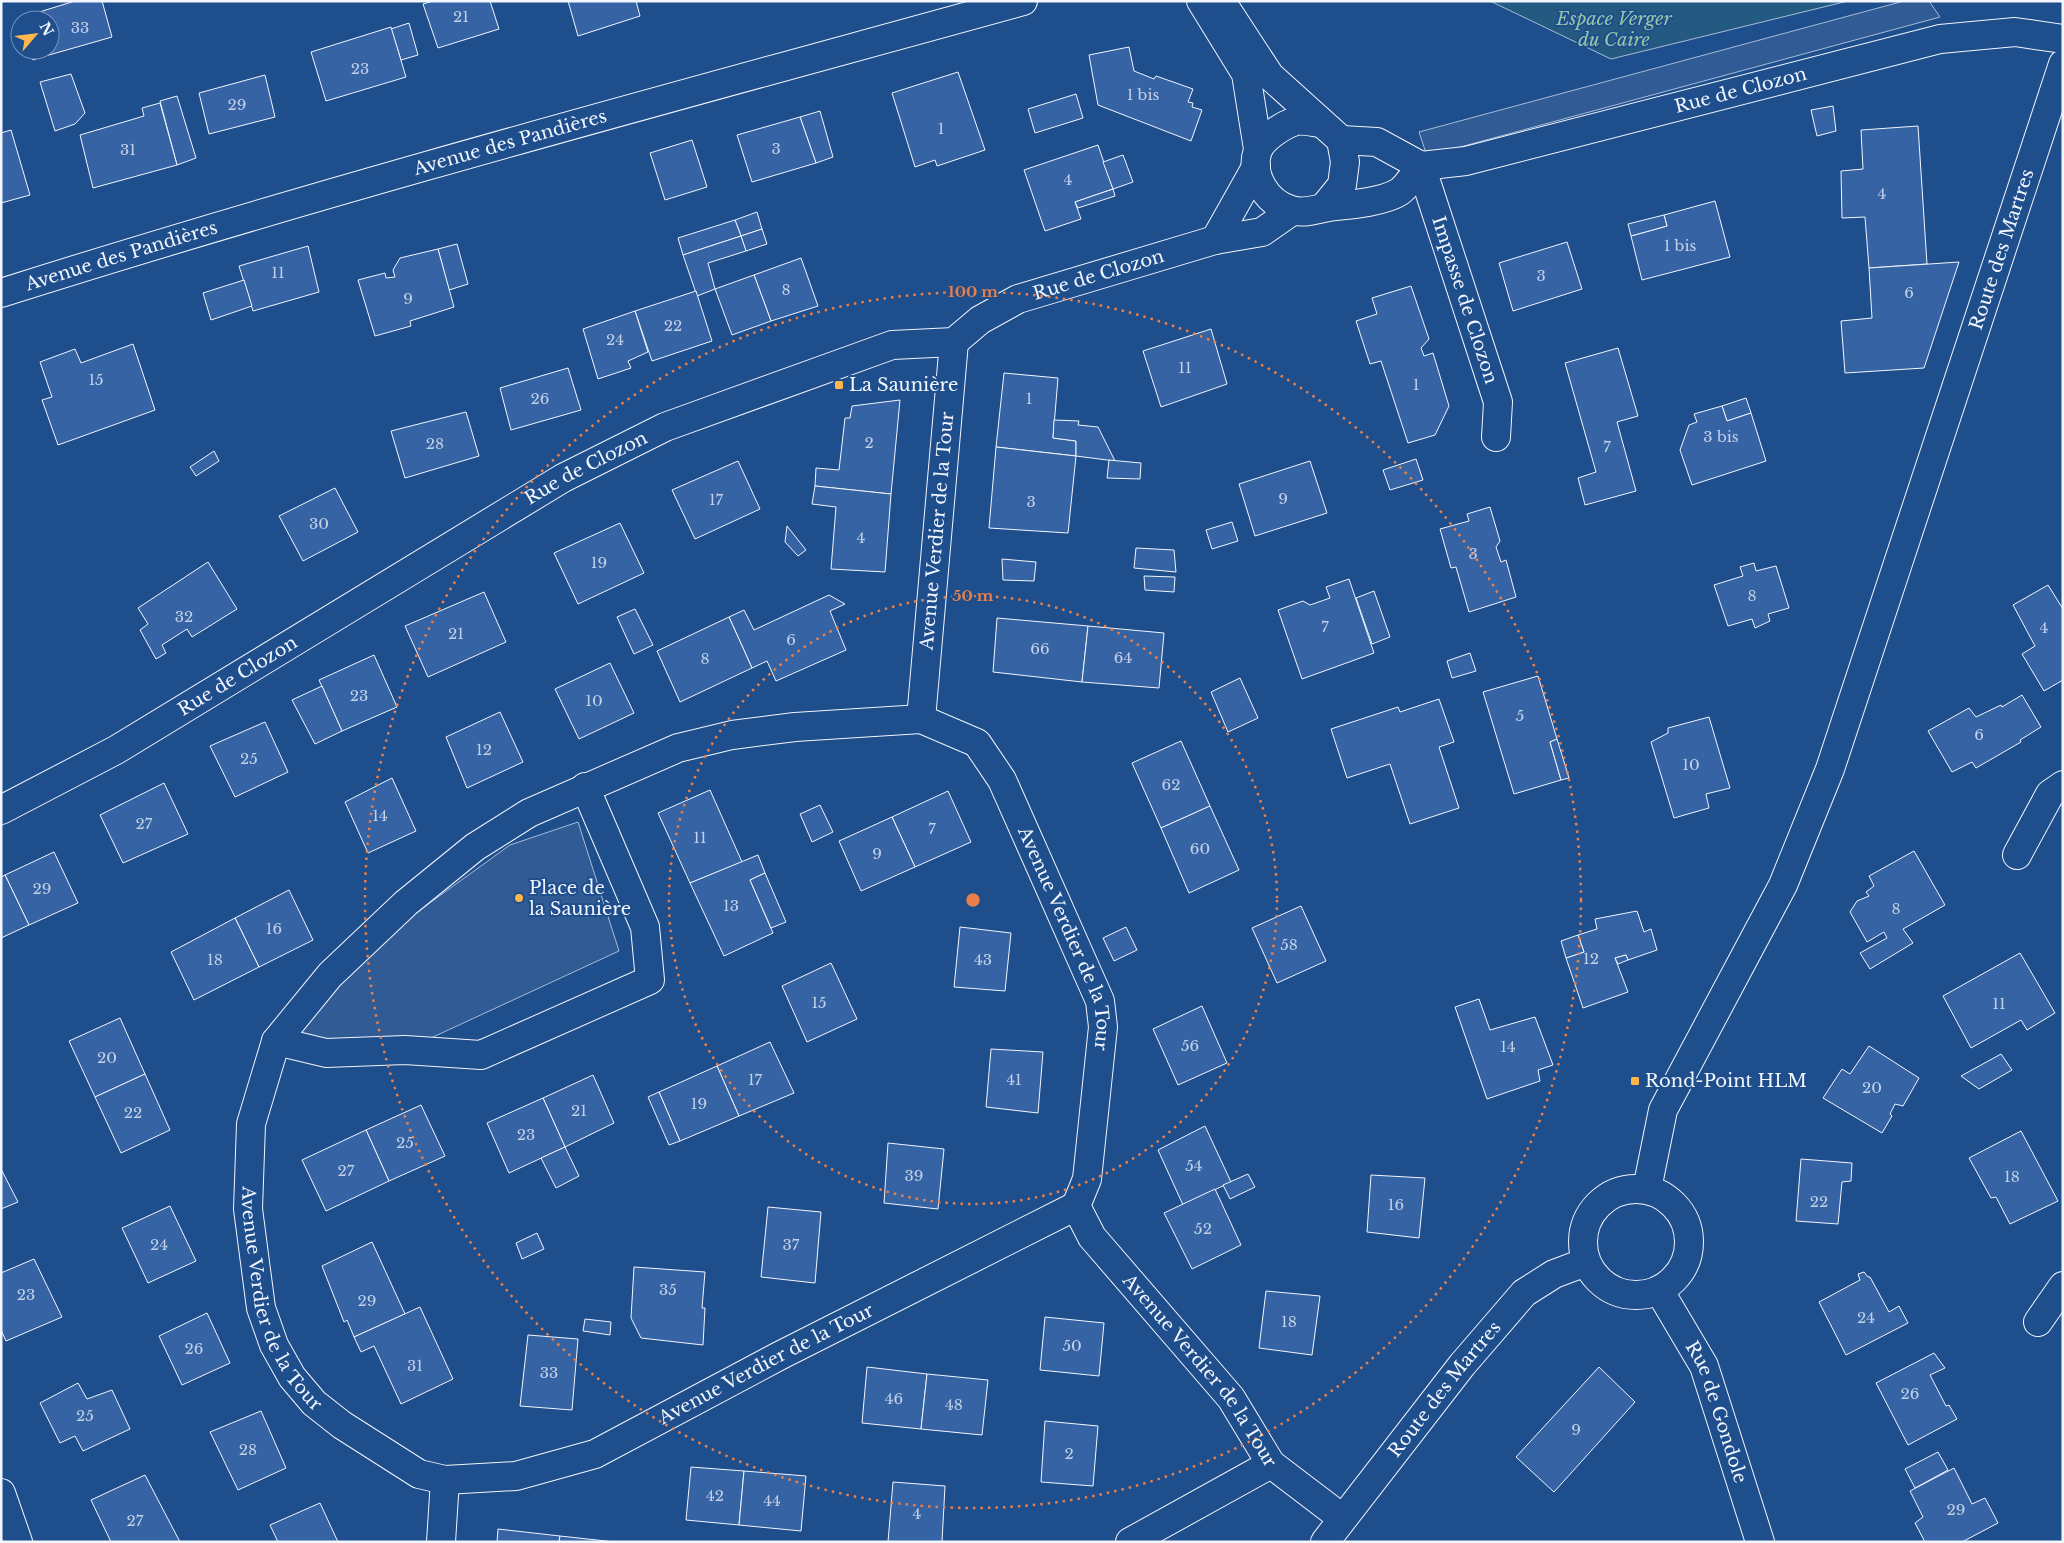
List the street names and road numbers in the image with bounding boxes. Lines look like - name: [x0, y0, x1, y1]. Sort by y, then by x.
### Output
- street label: Rue de Clozon: [1672, 63, 1809, 118]
- street label: Avenue des Pandières: [410, 105, 609, 180]
- street label: Route des Martres: [1965, 166, 2039, 333]
- street label: Impasse de Clozon: [1427, 214, 1502, 387]
- street label: Avenue des Pandières: [22, 216, 220, 296]
- street label: Rue de Clozon: [1030, 245, 1167, 305]
- street label: Avenue Verdier de la Tour: [916, 411, 958, 652]
- street label: Rue de Clozon: [521, 427, 651, 510]
- street label: Rue de Clozon: [174, 631, 301, 721]
- street label: Avenue Verdier de la Tour: [1013, 823, 1114, 1052]
- street label: Avenue Verdier de la Tour: [237, 1185, 326, 1416]
- street label: Avenue Verdier de la Tour: [1117, 1269, 1282, 1472]
- street label: Avenue Verdier de la Tour: [654, 1299, 877, 1430]
- street label: Route des Martres: [1384, 1317, 1506, 1462]
- street label: Rue de Gondole: [1681, 1337, 1752, 1486]

